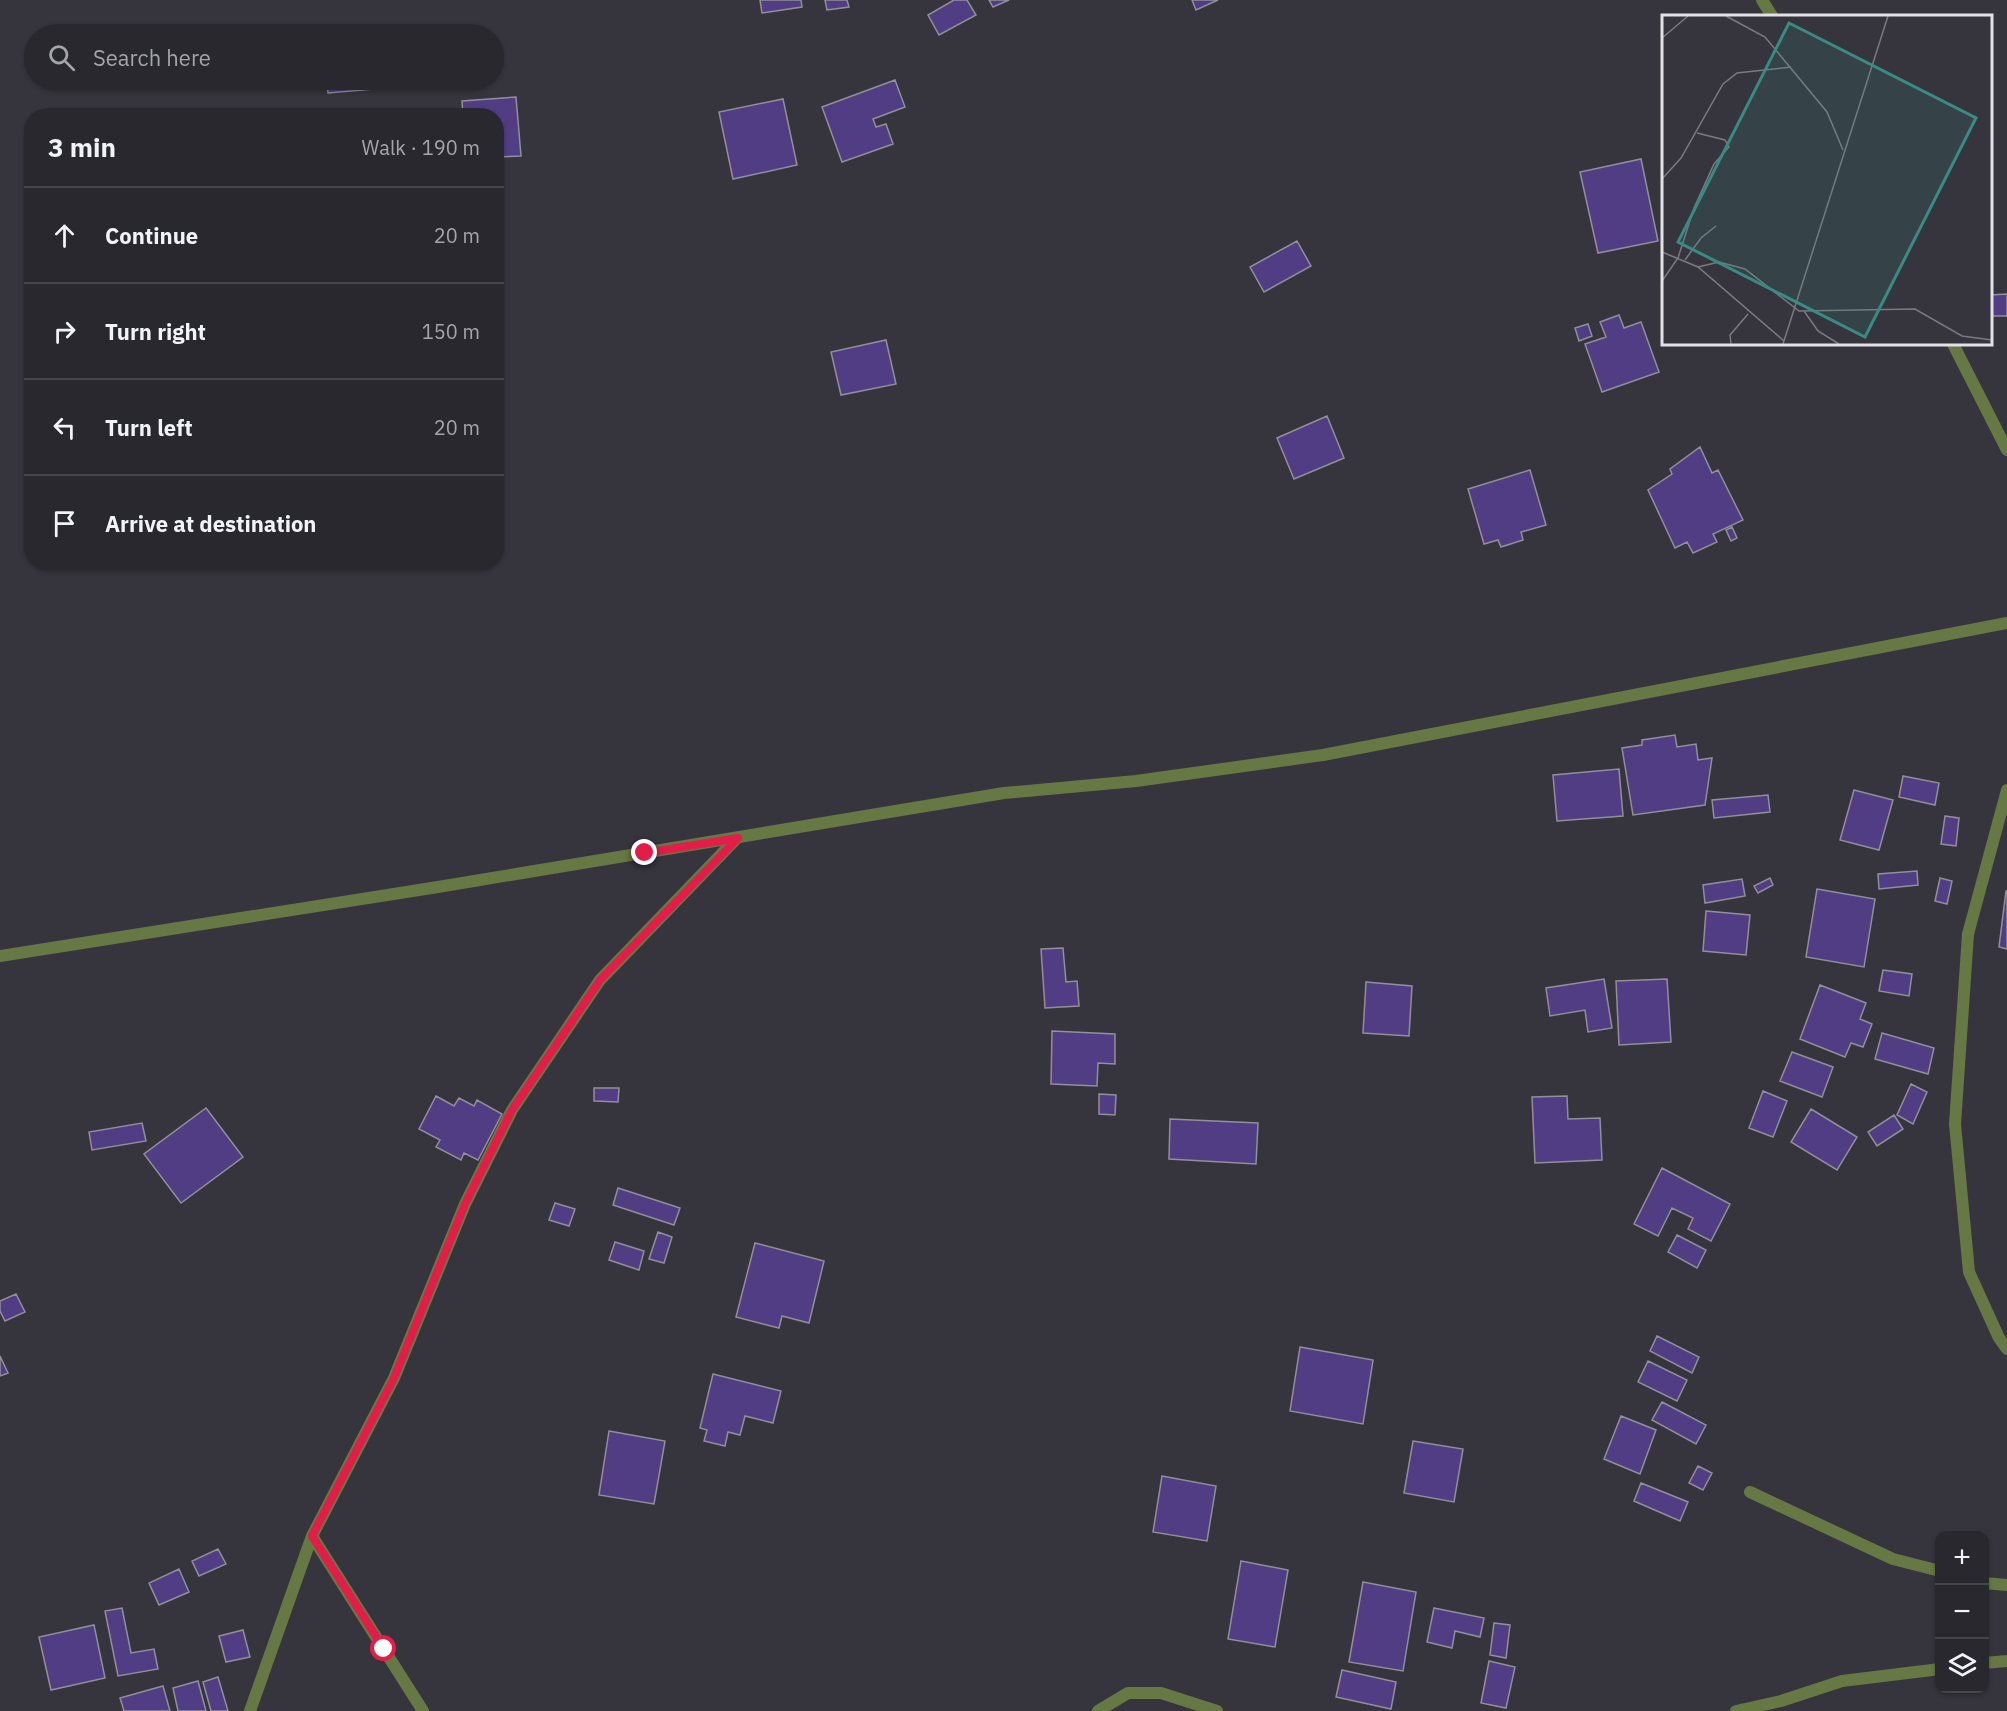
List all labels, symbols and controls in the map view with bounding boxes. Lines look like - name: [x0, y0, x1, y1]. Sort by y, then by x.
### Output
- inset map: [1662, 15, 1992, 345]
- search box: [24, 24, 504, 90]
- icon: search: [45, 41, 78, 74]
- text: Search here: [93, 43, 211, 72]
- text: 3 min: [48, 130, 116, 164]
- text: Walk · 190 m: [362, 134, 480, 161]
- icon: ahead: [48, 219, 81, 252]
- text: Continue: [105, 221, 198, 250]
- text: 20 m: [434, 222, 480, 249]
- icon: right: [48, 315, 81, 348]
- text: Turn right: [105, 317, 206, 346]
- text: 150 m: [422, 318, 480, 345]
- icon: left: [48, 411, 81, 444]
- text: Turn left: [105, 413, 193, 442]
- text: 20 m: [434, 414, 480, 441]
- icon: arrive: [48, 507, 81, 540]
- text: Arrive at destination: [105, 509, 316, 538]
- route end: [631, 839, 657, 865]
- map controls: [1935, 1531, 1989, 1693]
- button: +: [1935, 1531, 1989, 1585]
- button: −: [1935, 1585, 1989, 1639]
- route start: [370, 1635, 396, 1661]
- button: layers: [1935, 1639, 1989, 1693]

